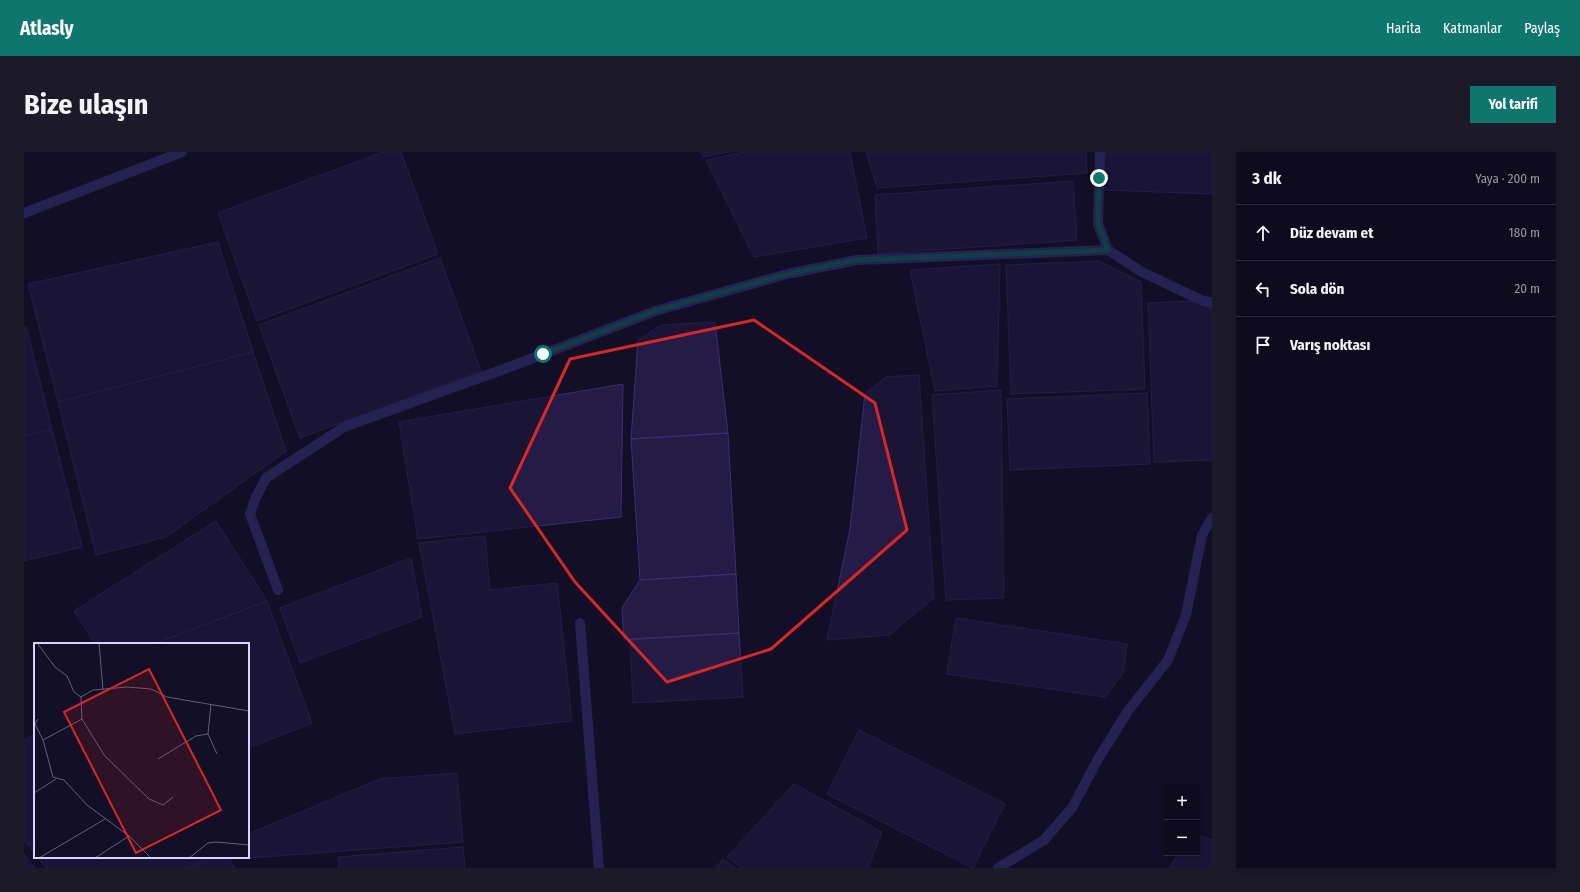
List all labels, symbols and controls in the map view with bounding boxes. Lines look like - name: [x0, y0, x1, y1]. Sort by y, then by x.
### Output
- text: Atlasly: [20, 17, 74, 40]
- text: Harita: [1386, 20, 1421, 37]
- text: Katmanlar: [1443, 20, 1502, 37]
- text: Paylaş: [1524, 20, 1560, 37]
- button: Yol tarifi: [1470, 86, 1556, 123]
- text: Bize ulaşın: [24, 88, 148, 121]
- text: 3 dk: [1252, 168, 1282, 189]
- route end: [1090, 169, 1108, 187]
- text: Yaya · 200 m: [1475, 171, 1540, 186]
- icon: ahead: [1252, 222, 1274, 244]
- text: Düz devam et: [1290, 224, 1373, 242]
- text: 180 m: [1509, 225, 1540, 240]
- icon: left: [1252, 278, 1274, 300]
- text: Sola dön: [1290, 280, 1344, 298]
- text: 20 m: [1514, 281, 1540, 296]
- icon: arrive: [1252, 334, 1274, 356]
- text: Varış noktası: [1290, 336, 1370, 354]
- route start: [534, 345, 552, 363]
- inset map: [34, 643, 249, 858]
- map controls: [1164, 784, 1200, 856]
- button: +: [1164, 784, 1200, 820]
- button: −: [1164, 820, 1200, 856]

